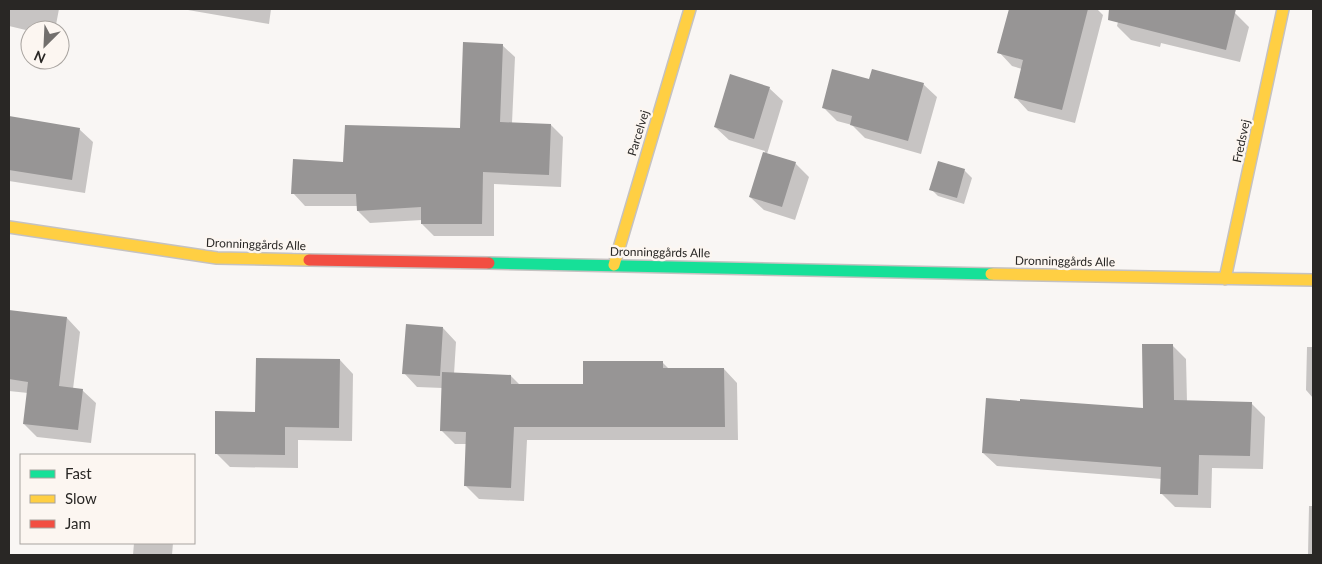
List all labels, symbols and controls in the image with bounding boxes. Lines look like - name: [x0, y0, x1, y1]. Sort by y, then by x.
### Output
- north arrow: [20, 20, 70, 70]
- text: N: [31, 47, 48, 67]
- street label: Parcelvej: [624, 108, 652, 158]
- street label: Fredsvej: [1229, 118, 1253, 164]
- street label: Dronninggårds Alle: [206, 235, 306, 253]
- street label: Dronninggårds Alle: [610, 244, 710, 260]
- street label: Dronninggårds Alle: [1015, 253, 1115, 269]
- legend: [20, 454, 195, 544]
- text: Fast: [65, 464, 92, 482]
- text: Slow: [65, 489, 97, 507]
- text: Jam: [65, 514, 91, 532]

